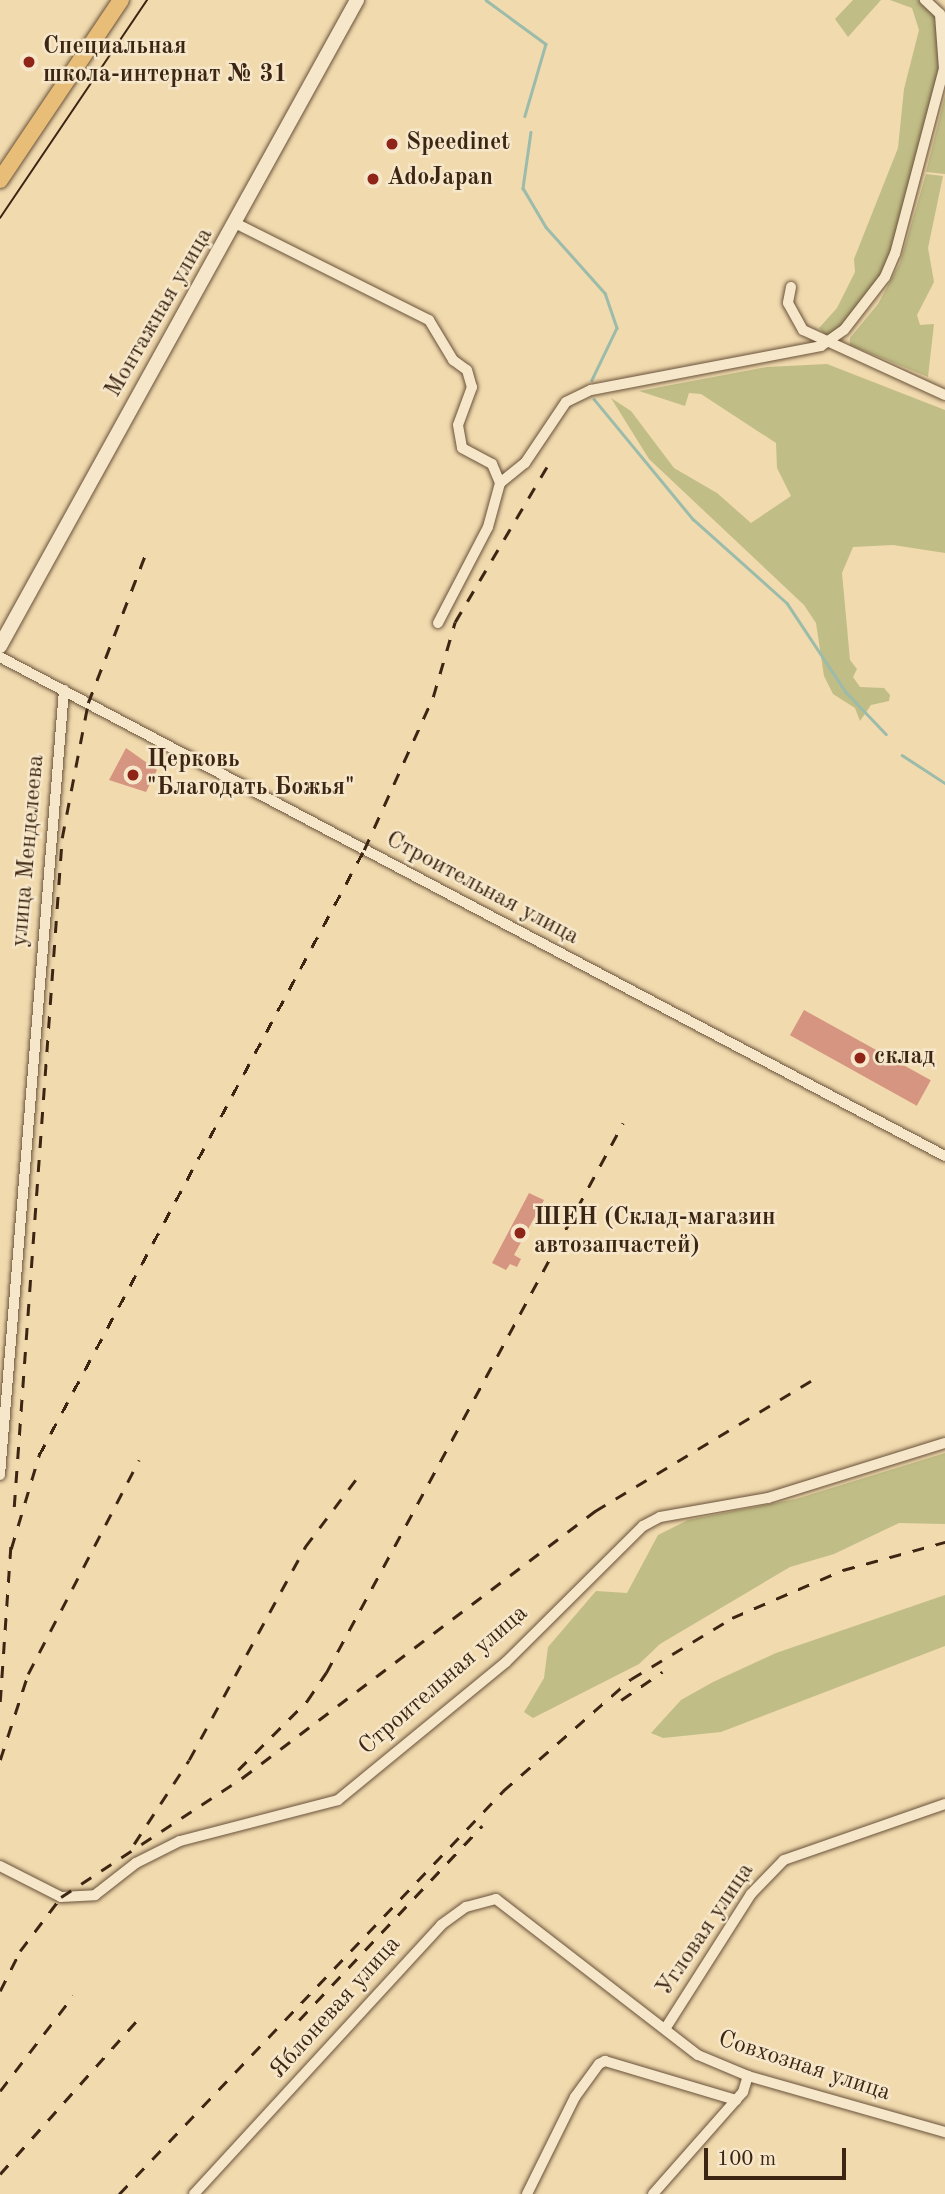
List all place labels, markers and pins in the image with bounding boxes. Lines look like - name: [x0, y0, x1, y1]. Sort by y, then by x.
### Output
- place label: Специальная школа-интернат № 31: [43, 34, 287, 90]
- marker: Специальная школа-интернат № 31: [21, 54, 37, 70]
- place label: Speedinet: [406, 130, 510, 158]
- marker: Speedinet: [384, 136, 400, 152]
- place label: AdoJapan: [387, 165, 493, 193]
- marker: AdoJapan: [365, 171, 381, 187]
- place label: Церковь "Благодать Божья": [147, 747, 355, 803]
- marker: Церковь "Благодать Божья": [125, 767, 141, 783]
- place label: склад: [874, 1044, 935, 1072]
- marker: склад: [852, 1050, 868, 1066]
- place label: ШЕН (Склад-магазин автозапчастей): [534, 1205, 776, 1261]
- marker: ШЕН (Склад-магазин автозапчастей): [512, 1225, 528, 1241]

